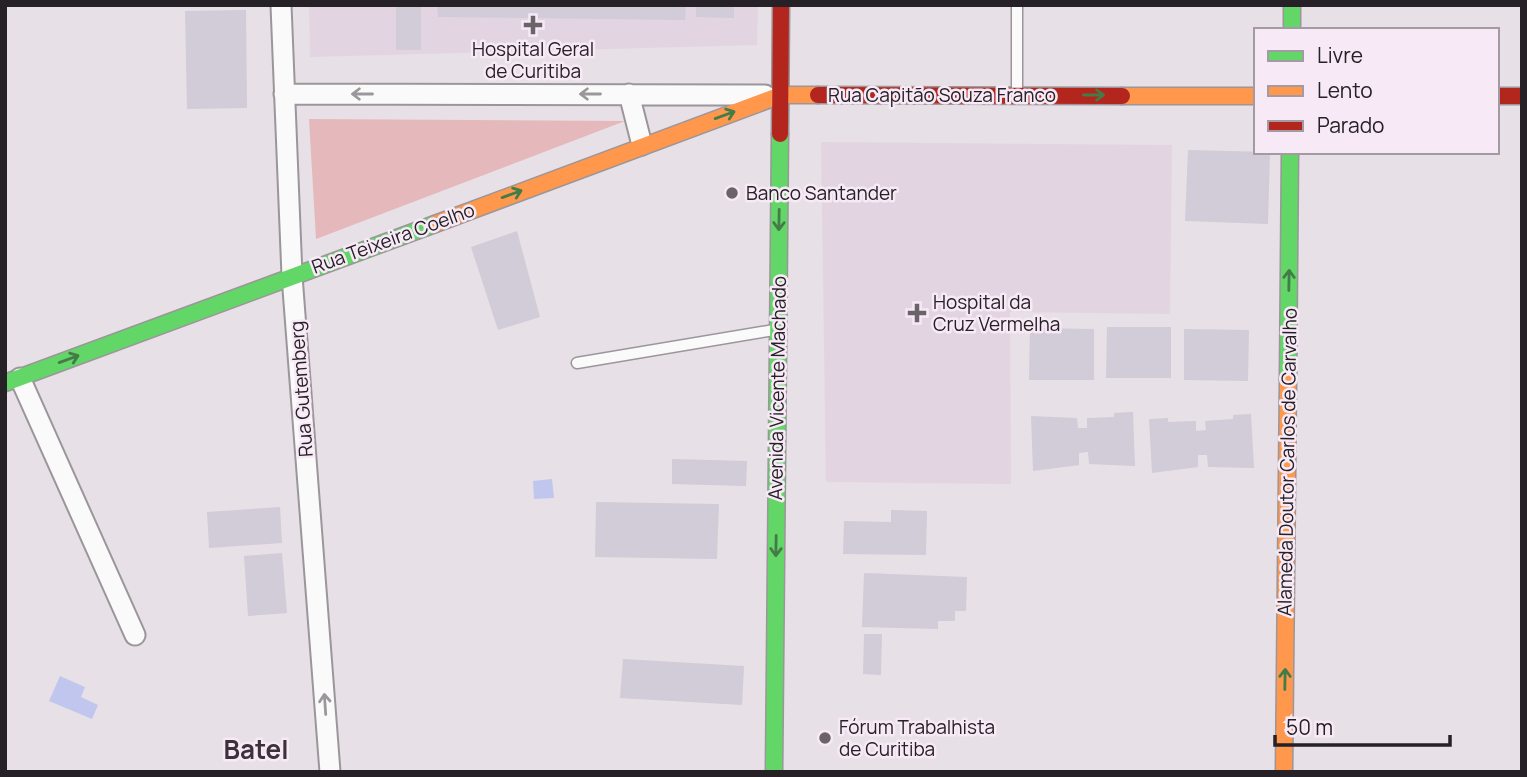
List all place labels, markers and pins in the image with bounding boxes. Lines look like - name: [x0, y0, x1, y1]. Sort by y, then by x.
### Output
- marker: Hospital Geral de Curitiba: [523, 15, 543, 35]
- place label: Hospital Geral de Curitiba: [472, 36, 594, 84]
- place label: Banco Santander: [746, 180, 897, 206]
- marker: Banco Santander: [724, 185, 740, 201]
- place label: Hospital da Cruz Vermelha: [933, 289, 1060, 337]
- marker: Hospital da Cruz Vermelha: [907, 303, 927, 323]
- place label: Fórum Trabalhista de Curitiba: [839, 714, 995, 762]
- marker: Fórum Trabalhista de Curitiba: [817, 730, 833, 746]

